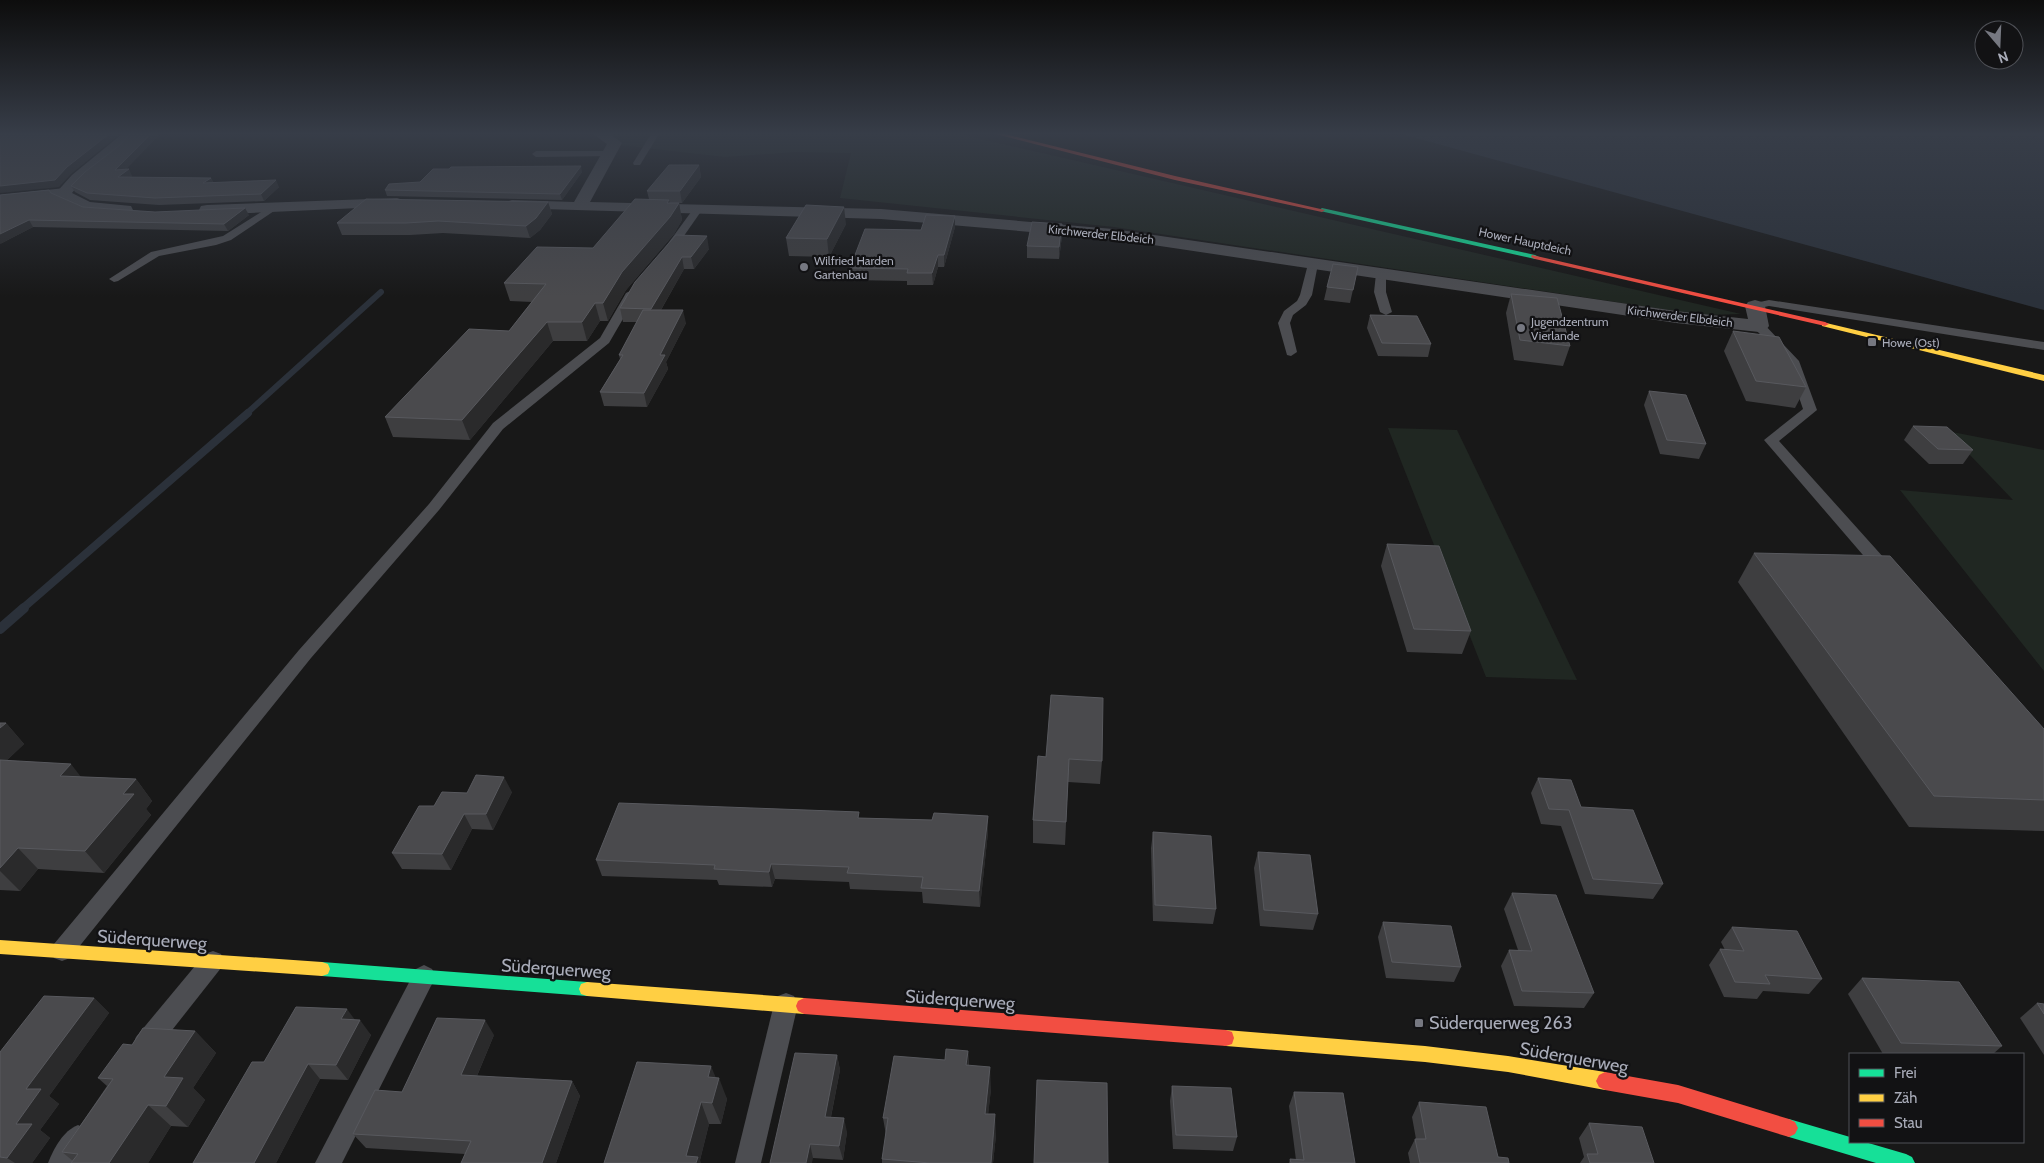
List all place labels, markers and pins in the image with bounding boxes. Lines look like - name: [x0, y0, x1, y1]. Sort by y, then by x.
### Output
- place label: Wilfried Harden Gartenbau: [814, 253, 894, 282]
- marker: Wilfried Harden Gartenbau: [798, 261, 810, 273]
- place label: Jugendzentrum Vierlande: [1530, 314, 1609, 343]
- marker: Jugendzentrum Vierlande: [1515, 322, 1527, 334]
- place label: Howe (Ost): [1882, 335, 1940, 350]
- marker: Howe (Ost): [1866, 336, 1878, 348]
- place label: Süderquerweg 263: [1429, 1012, 1572, 1034]
- marker: Süderquerweg 263: [1413, 1017, 1425, 1029]

